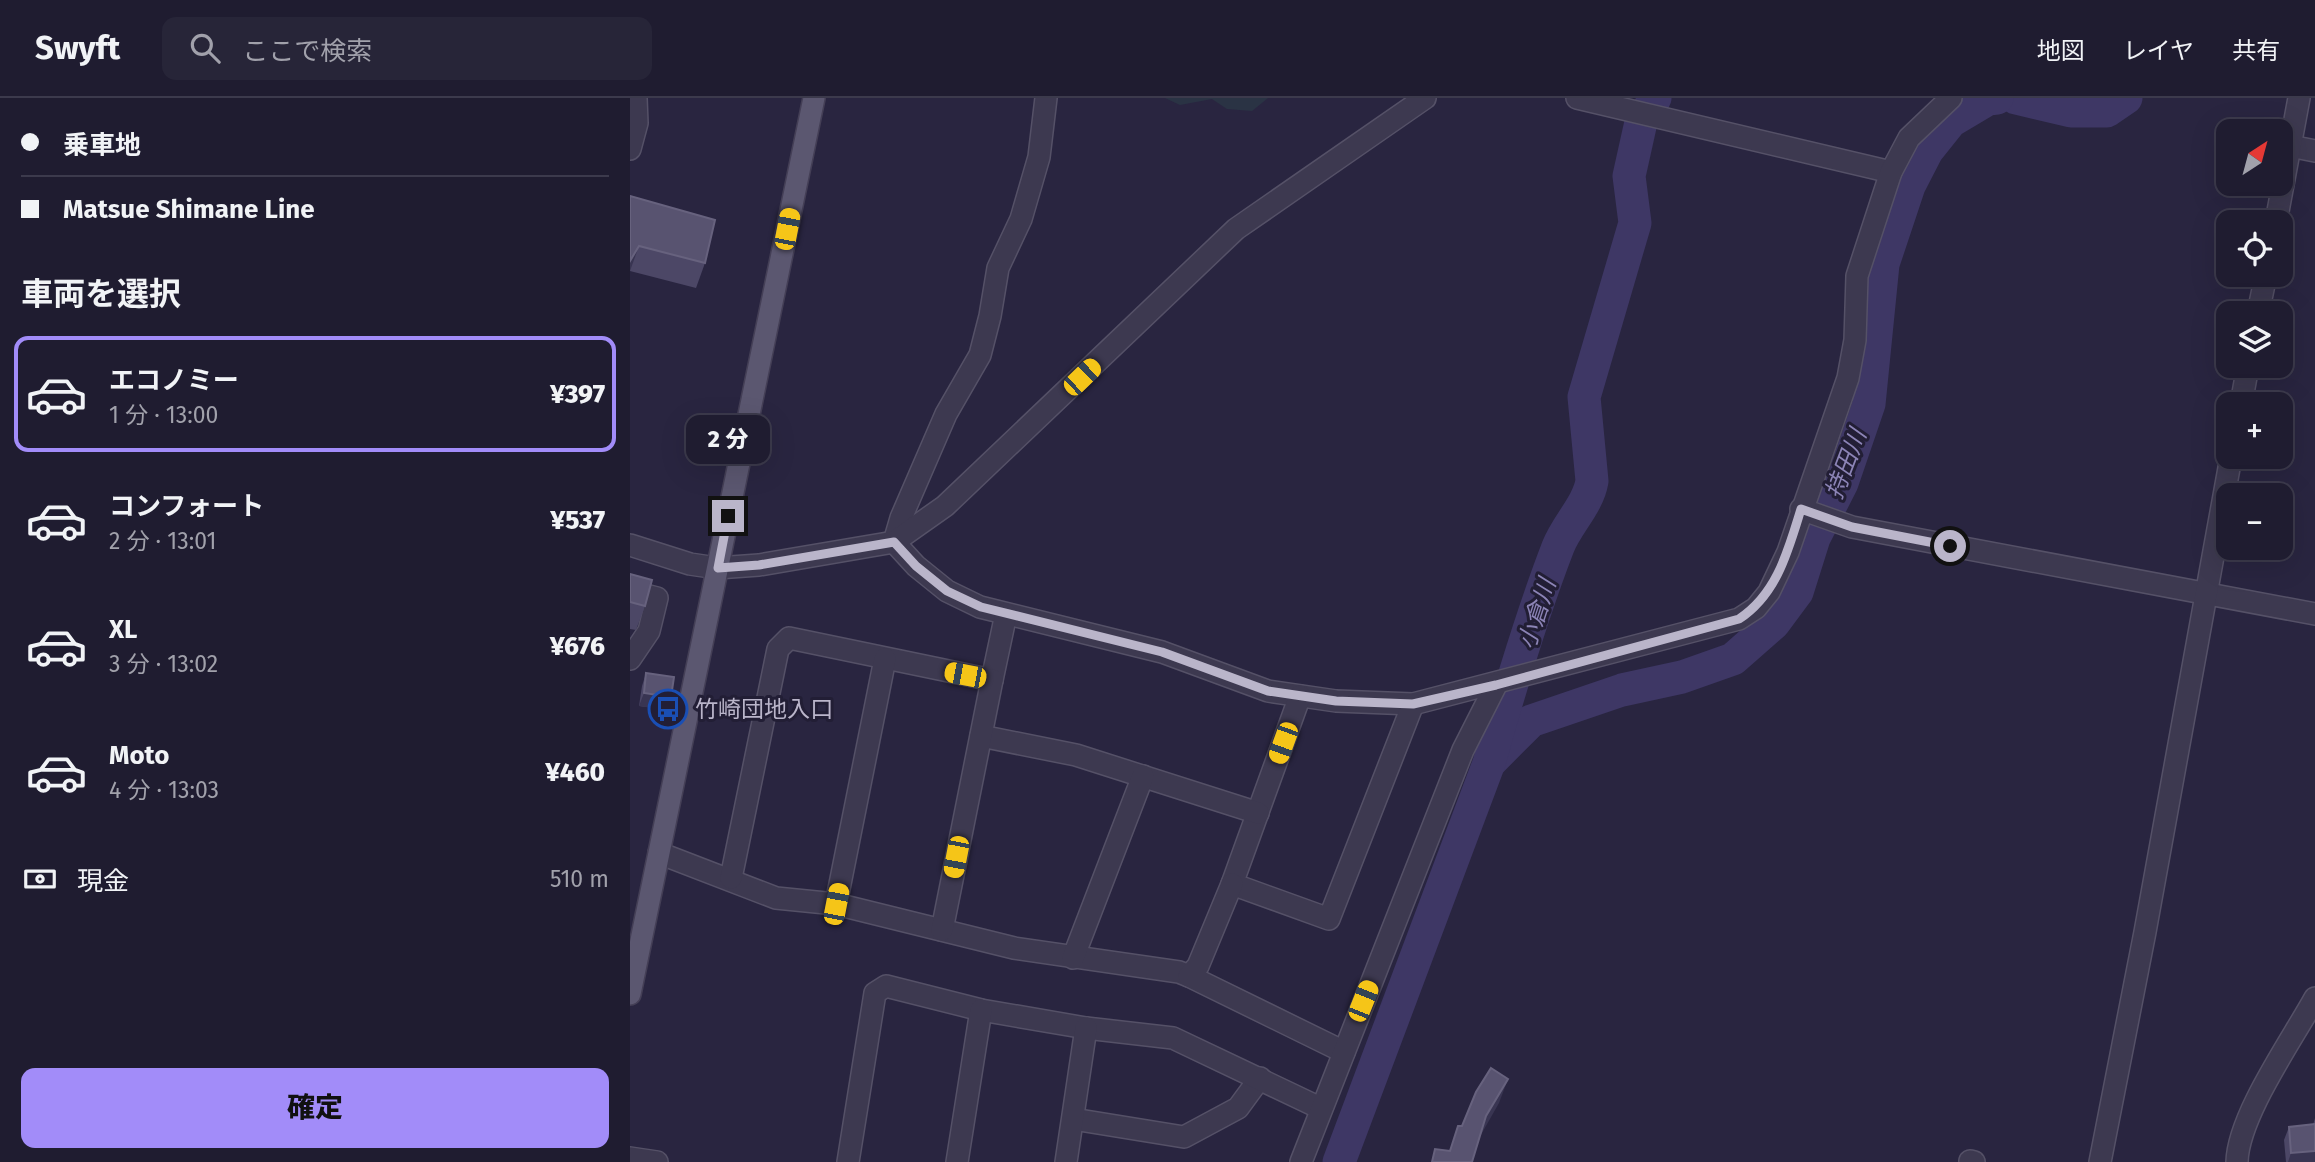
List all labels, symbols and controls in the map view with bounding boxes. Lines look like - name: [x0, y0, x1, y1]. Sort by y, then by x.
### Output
- search box: [162, 17, 652, 80]
- text: Swyft: [35, 28, 120, 68]
- icon: search: [186, 29, 224, 67]
- text: ここで検索: [242, 36, 372, 67]
- text: 地図: [2037, 37, 2085, 65]
- text: レイヤ: [2123, 37, 2194, 65]
- text: 共有: [2232, 37, 2280, 65]
- north arrow: [2216, 119, 2292, 196]
- map controls: [2216, 119, 2293, 560]
- text: 乗車地: [63, 130, 141, 161]
- text: Matsue Shimane Line: [63, 194, 315, 225]
- car: [773, 206, 802, 252]
- button: locate: [2216, 210, 2293, 287]
- text: 車両を選択: [21, 275, 181, 313]
- button: layers: [2216, 301, 2293, 378]
- car: [1060, 355, 1105, 399]
- icon: car: [25, 363, 88, 426]
- text: エコノミー: [109, 365, 239, 396]
- text: ¥397: [550, 379, 605, 410]
- button: +: [2216, 392, 2293, 469]
- text: 1 分 · 13:00: [109, 401, 218, 429]
- callout: 2 分: [686, 414, 770, 464]
- water label: 持田川: [1820, 423, 1873, 503]
- text: 2 分: [708, 425, 748, 453]
- button: −: [2216, 483, 2293, 560]
- icon: car: [25, 489, 88, 552]
- text: コンフォート: [109, 491, 264, 522]
- route end: [712, 500, 744, 532]
- text: ¥537: [550, 505, 605, 536]
- text: 2 分 · 13:01: [109, 527, 216, 555]
- route start: [1934, 530, 1966, 562]
- water label: 小倉川: [1513, 573, 1562, 653]
- text: XL: [109, 614, 137, 645]
- icon: car: [25, 615, 88, 678]
- text: ¥676: [550, 631, 605, 662]
- text: 3 分 · 13:02: [109, 650, 218, 678]
- car: [943, 661, 988, 689]
- bus stop icon: 竹崎団地入口: [647, 688, 689, 730]
- place label: 竹崎団地入口: [695, 695, 833, 723]
- car: [1266, 720, 1301, 766]
- text: Moto: [109, 740, 169, 771]
- icon: car: [25, 741, 88, 804]
- text: ¥460: [545, 757, 605, 788]
- text: 4 分 · 13:03: [109, 776, 219, 804]
- car: [942, 834, 971, 880]
- icon: cash: [21, 860, 59, 898]
- text: 510 m: [550, 865, 609, 893]
- text: 現金: [77, 866, 129, 897]
- car: [822, 881, 851, 927]
- car: [1346, 978, 1381, 1024]
- button: 確定: [21, 1068, 609, 1148]

